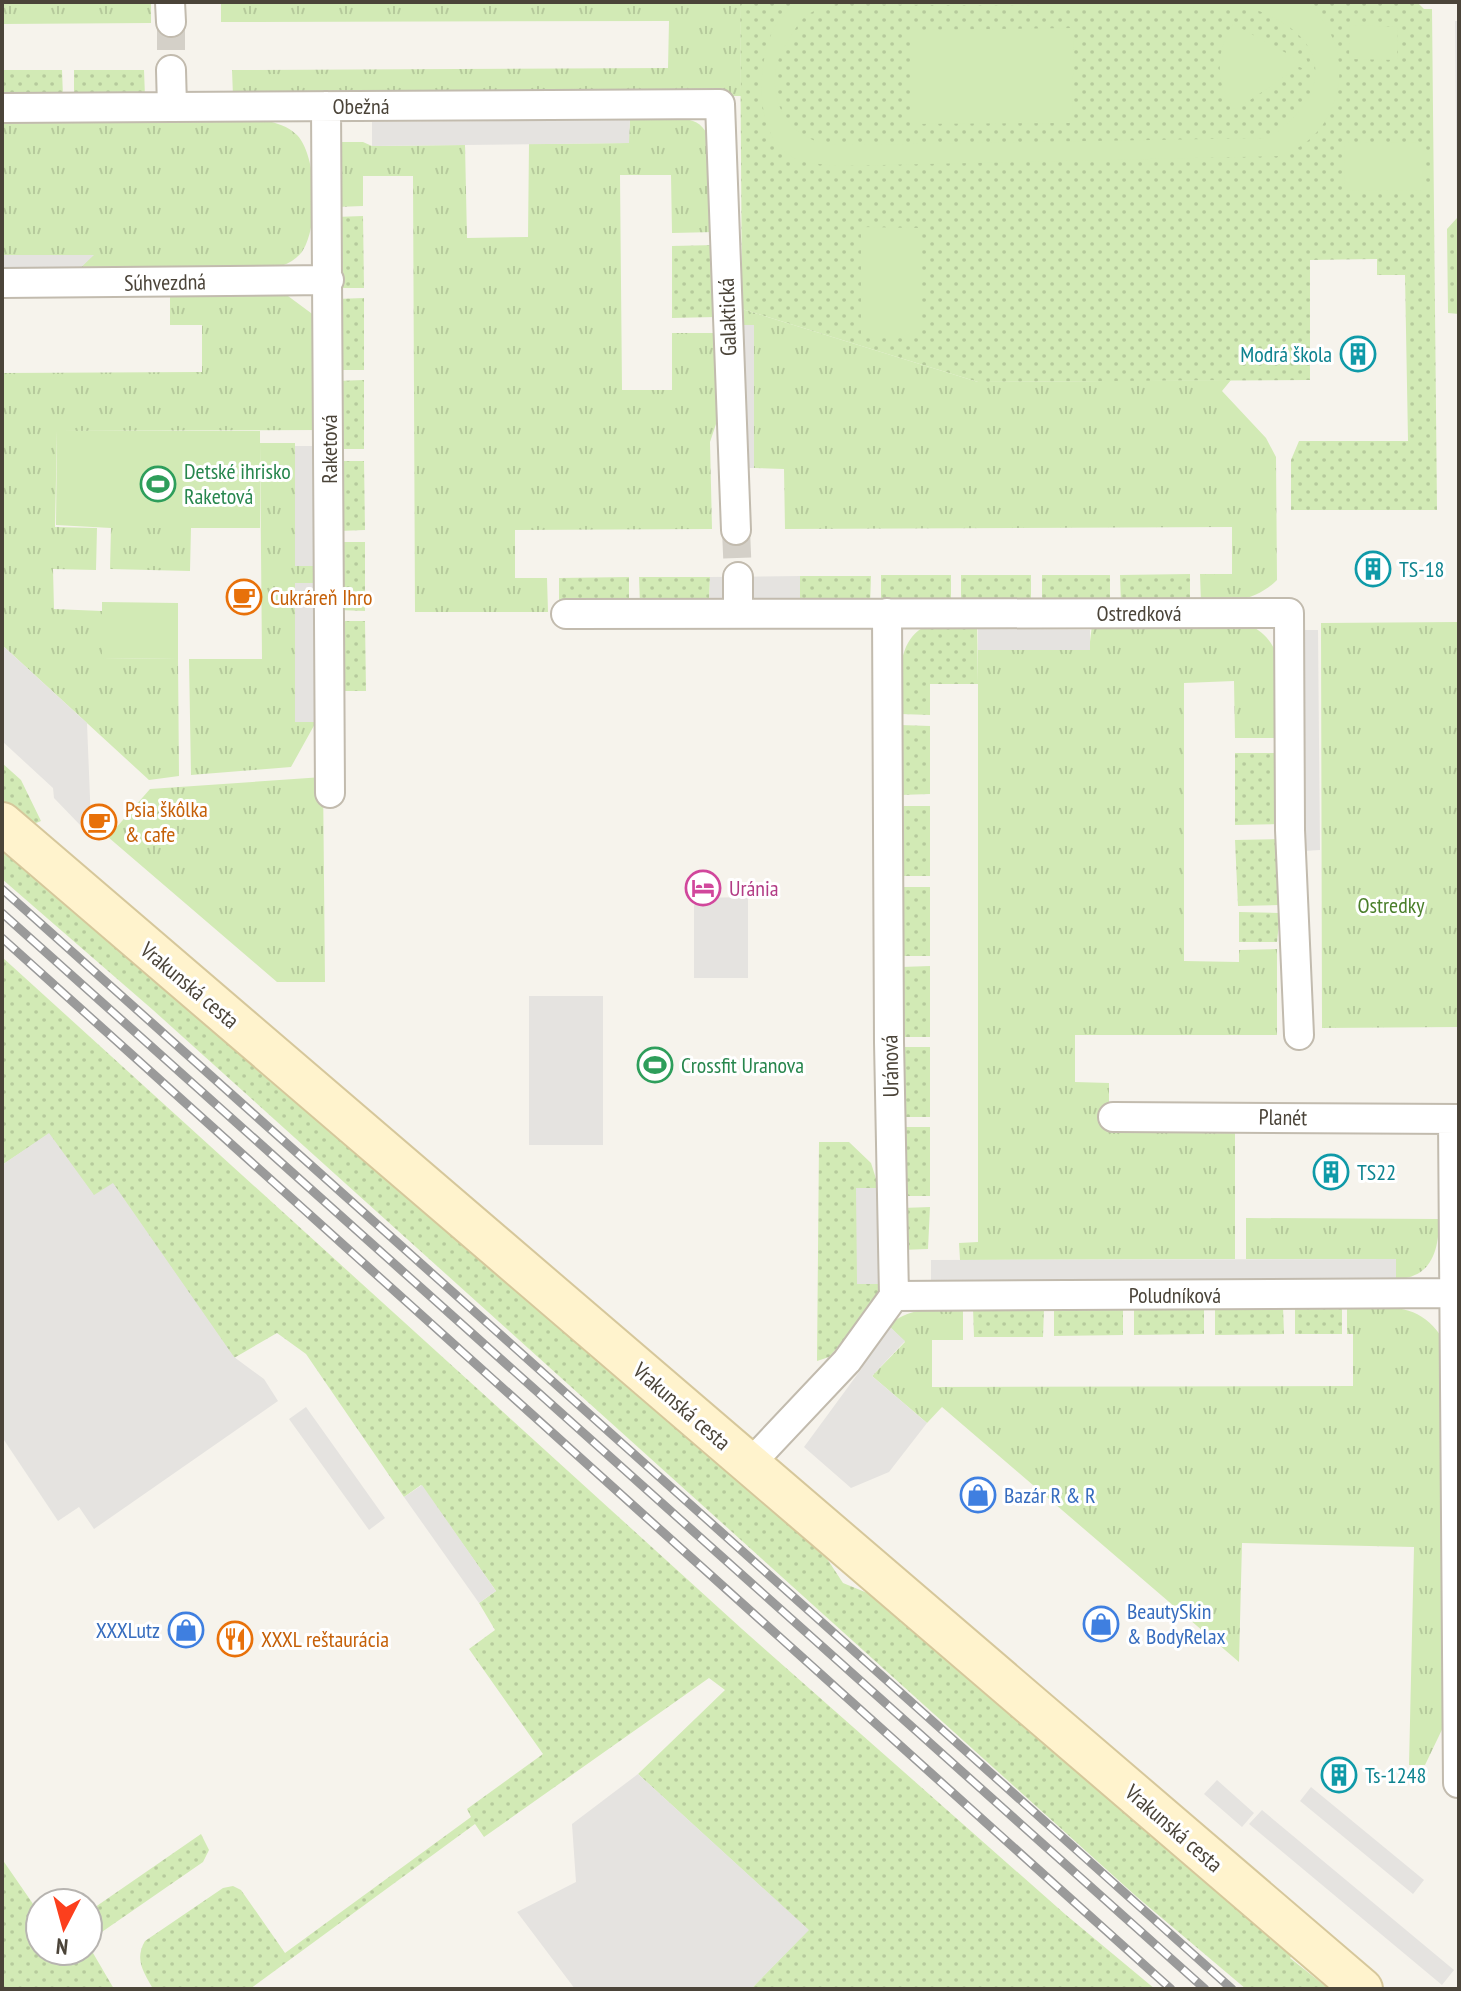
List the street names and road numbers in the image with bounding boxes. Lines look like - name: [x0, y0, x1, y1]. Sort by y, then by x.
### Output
- street label: Obežná: [333, 92, 389, 120]
- street label: Súhvezdná: [124, 267, 206, 297]
- street label: Galaktická: [712, 277, 742, 357]
- street label: Raketová: [315, 414, 343, 484]
- street label: Ostredková: [1096, 599, 1182, 627]
- street label: Vrakunská cesta: [134, 935, 245, 1034]
- street label: Uránová: [875, 1034, 905, 1098]
- street label: Planét: [1258, 1103, 1308, 1131]
- street label: Poludníková: [1129, 1281, 1221, 1309]
- street label: Vrakunská cesta: [627, 1355, 737, 1456]
- street label: Vrakunská cesta: [1119, 1777, 1229, 1878]

